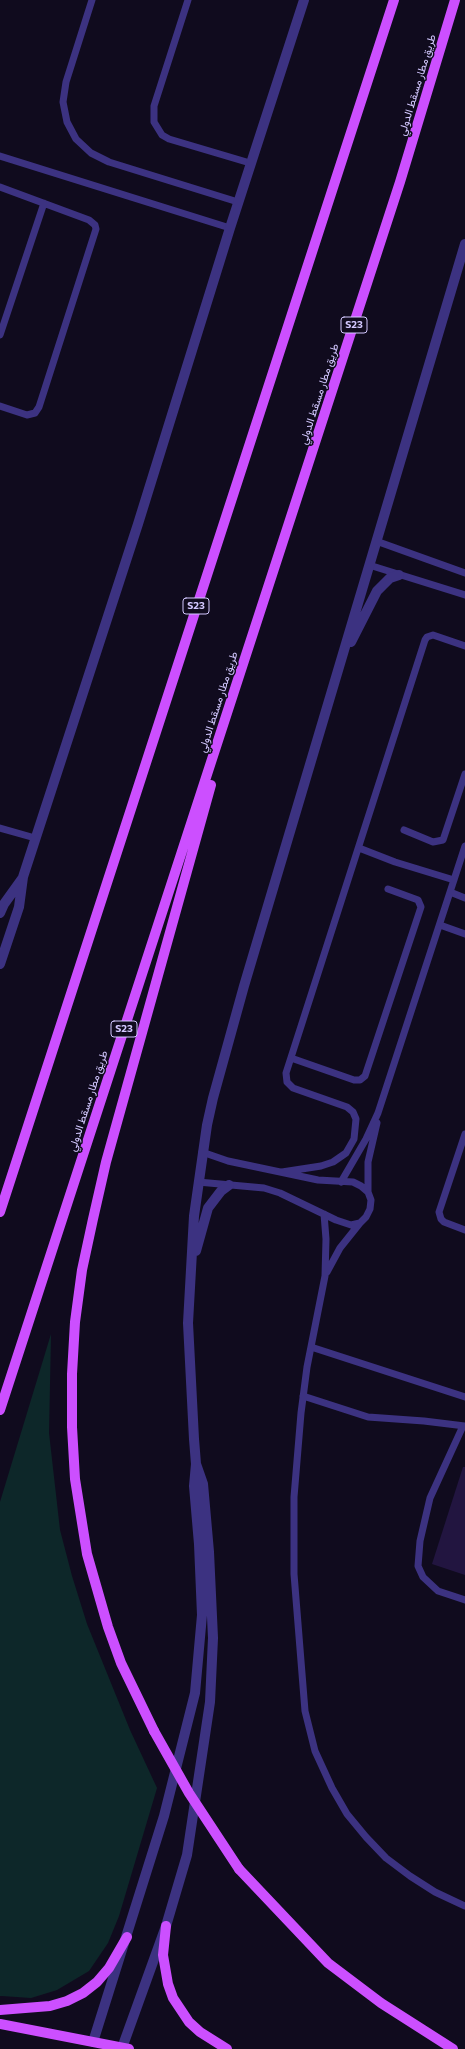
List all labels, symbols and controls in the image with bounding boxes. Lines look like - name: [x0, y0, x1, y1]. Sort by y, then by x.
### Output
- street label: طريق مطار مسقط الدولي: [395, 33, 439, 137]
- road number: S23: [341, 317, 367, 333]
- street label: طريق مطار مسقط الدولي: [296, 342, 342, 446]
- road number: S23: [183, 598, 209, 614]
- street label: طريق مطار مسقط الدولي: [195, 650, 241, 754]
- road number: S23: [111, 1021, 137, 1037]
- street label: طريق مطار مسقط الدولي: [65, 1049, 111, 1153]

